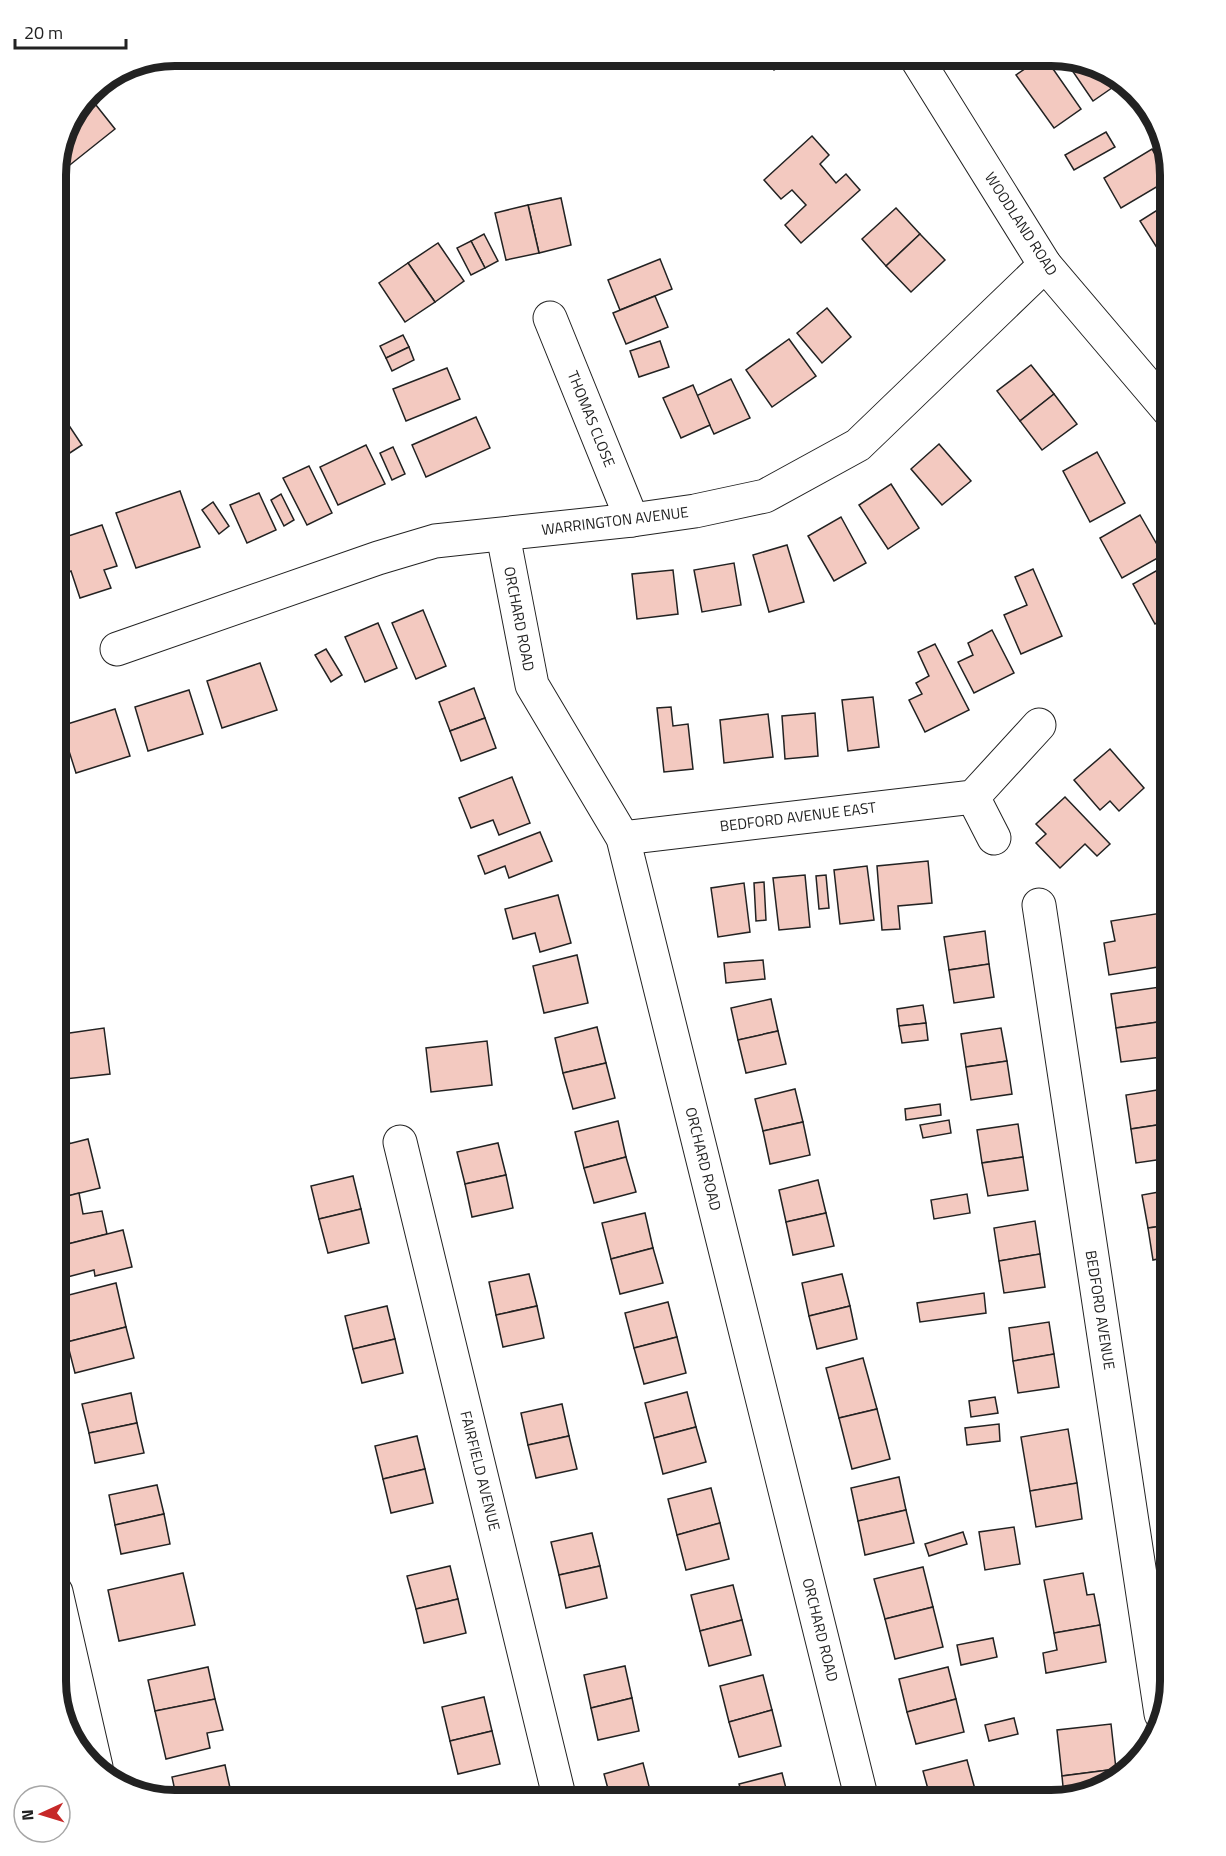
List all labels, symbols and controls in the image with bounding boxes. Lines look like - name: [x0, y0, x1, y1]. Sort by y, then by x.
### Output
- scale bar: [15, 12, 126, 50]
- text: 20 m: [24, 19, 63, 46]
- street label: WOODLAND ROAD: [979, 167, 1064, 280]
- street label: THOMAS CLOSE: [562, 367, 621, 470]
- street label: WARRINGTON AVENUE: [540, 500, 690, 541]
- street label: ORCHARD ROAD: [498, 565, 541, 673]
- street label: BEDFORD AVENUE EAST: [719, 795, 877, 837]
- street label: ORCHARD ROAD: [679, 1105, 727, 1213]
- street label: BEDFORD AVENUE: [1080, 1249, 1121, 1371]
- street label: FAIRFIELD AVENUE: [454, 1408, 507, 1533]
- street label: ORCHARD ROAD: [796, 1576, 844, 1684]
- north arrow: [12, 1784, 72, 1844]
- text: N: [15, 1809, 39, 1821]

